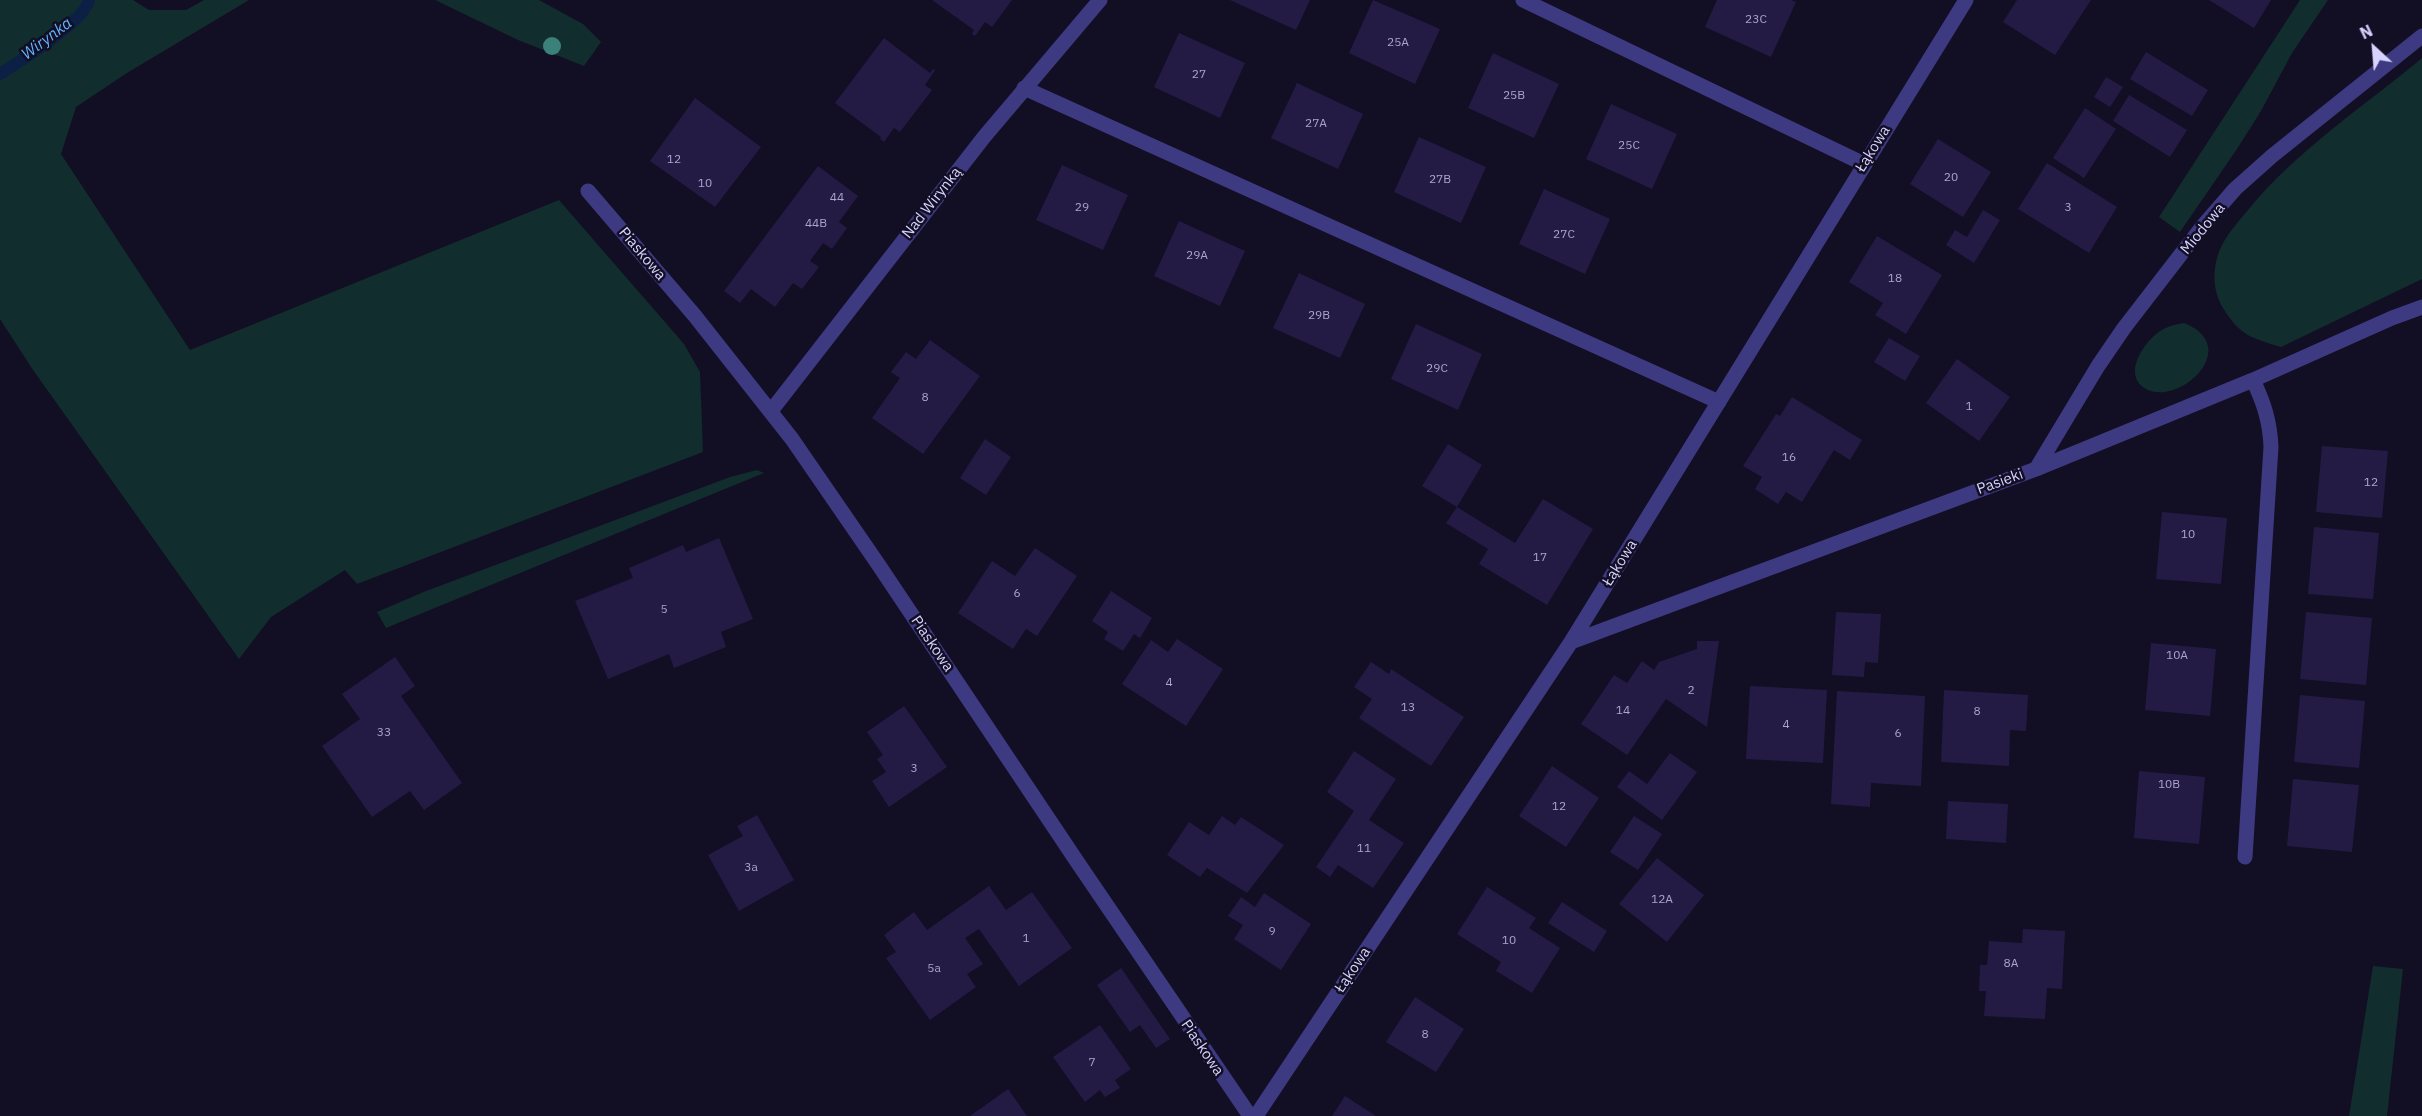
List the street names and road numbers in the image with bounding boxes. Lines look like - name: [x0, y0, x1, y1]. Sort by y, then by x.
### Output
- street label: Łąkowa: [1852, 123, 1894, 175]
- street label: Nad Wirynką: [899, 164, 965, 242]
- street label: Miodowa: [2177, 200, 2229, 258]
- street label: Piaskowa: [615, 224, 669, 284]
- street label: Pasieki: [1974, 465, 2026, 499]
- street label: Łąkowa: [1599, 537, 1641, 589]
- street label: Piaskowa: [907, 613, 957, 675]
- street label: Łąkowa: [1331, 944, 1375, 996]
- street label: Piaskowa: [1177, 1017, 1227, 1079]

